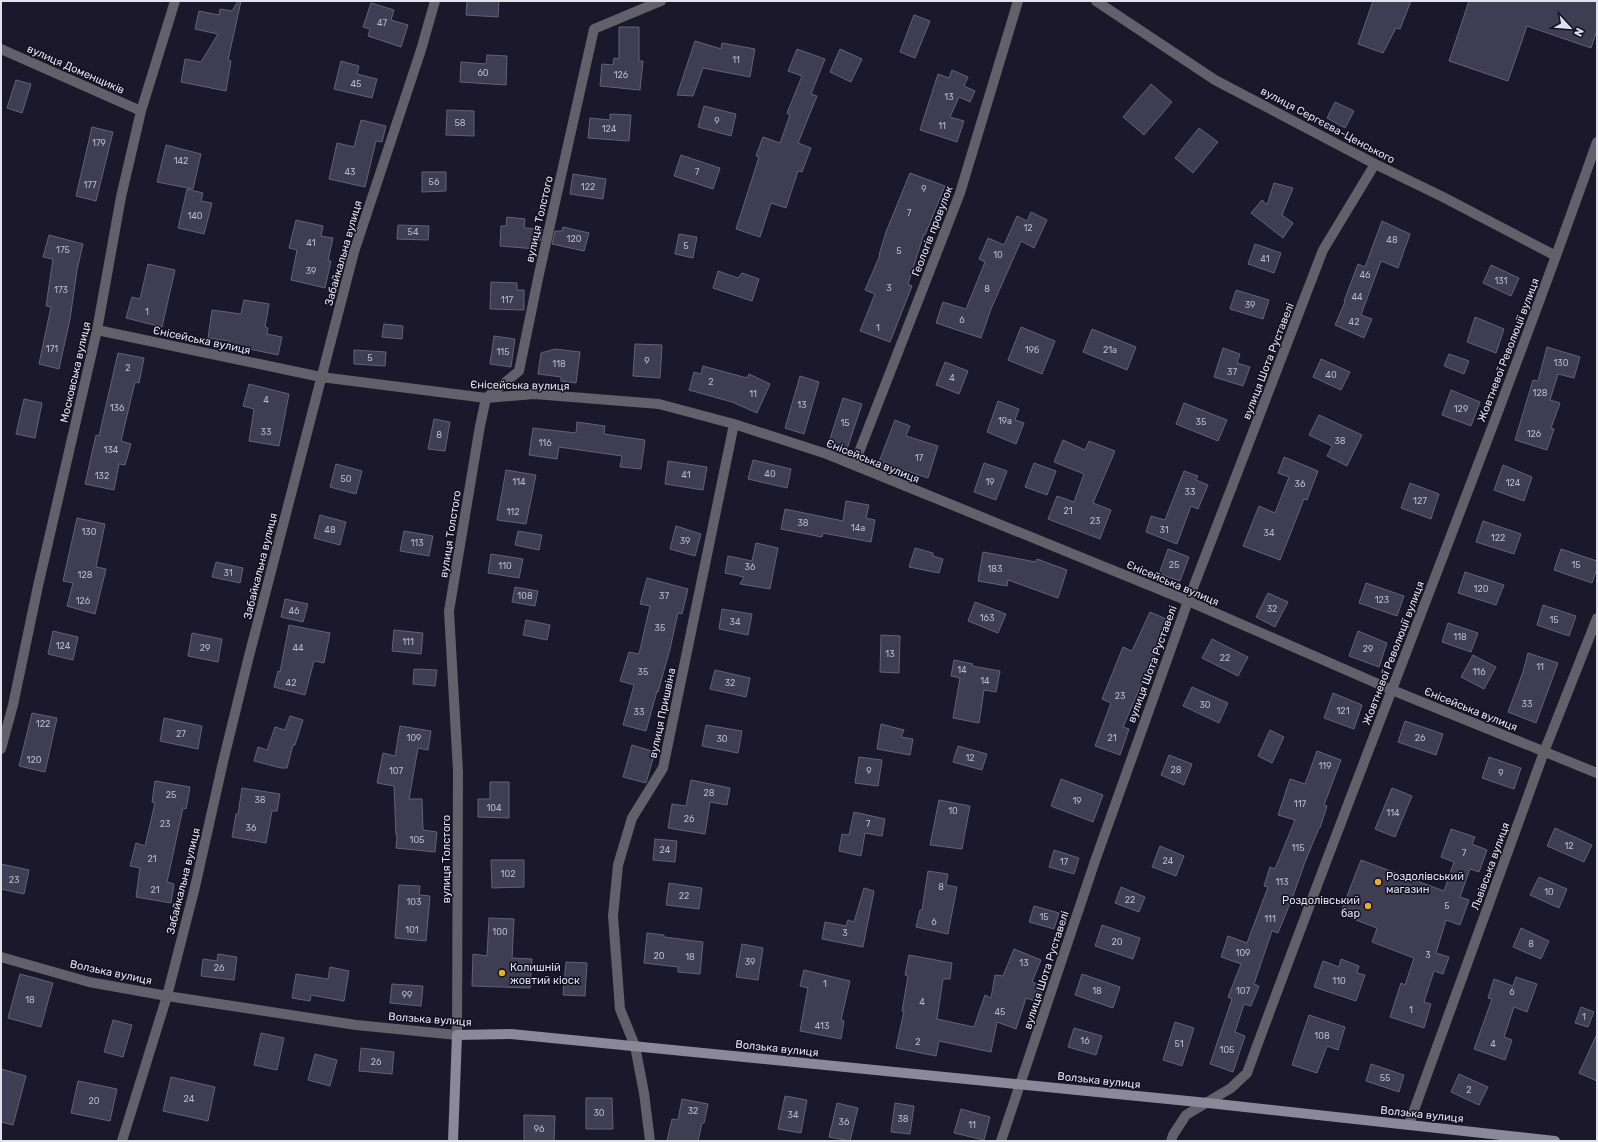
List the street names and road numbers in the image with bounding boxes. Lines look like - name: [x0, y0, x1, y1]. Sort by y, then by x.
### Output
- street label: вулиця Доменщиків: [25, 42, 127, 97]
- street label: вулиця Сергєєва-Ценського: [1258, 84, 1397, 166]
- street label: вулиця Толстого: [523, 175, 556, 264]
- street label: Геологів провулок: [909, 184, 956, 278]
- street label: Забайкальна вулиця: [322, 199, 365, 307]
- street label: Жовтневої Революції вулиця: [1475, 276, 1542, 424]
- street label: вулиця Шота Руставелі: [1240, 301, 1297, 421]
- street label: Московська вулиця: [58, 320, 93, 424]
- street label: Єнісейська вулиця: [152, 324, 252, 357]
- street label: Єнісейська вулиця: [470, 378, 570, 393]
- street label: Єнісейська вулиця: [824, 437, 921, 486]
- street label: вулиця Толстого: [437, 489, 464, 579]
- street label: Забайкальна вулиця: [241, 512, 280, 621]
- street label: Єнісейська вулиця: [1125, 558, 1221, 609]
- street label: Жовтневої Революції вулиця: [1360, 579, 1427, 727]
- street label: вулиця Шота Руставелі: [1125, 604, 1180, 725]
- street label: вулиця Пришвіна: [647, 667, 678, 759]
- street label: Єнісейська вулиця: [1422, 685, 1519, 734]
- street label: вулиця Толстого: [440, 815, 453, 903]
- street label: Львівська вулиця: [1469, 821, 1512, 912]
- street label: Забайкальна вулиця: [164, 827, 203, 936]
- street label: вулиця Шота Руставелі: [1021, 909, 1072, 1031]
- street label: Волзька вулиця: [69, 957, 153, 988]
- street label: Волзька вулиця: [388, 1010, 472, 1029]
- street label: Волзька вулиця: [735, 1038, 819, 1059]
- street label: Волзька вулиця: [1057, 1070, 1141, 1091]
- street label: Волзька вулиця: [1380, 1104, 1464, 1125]

